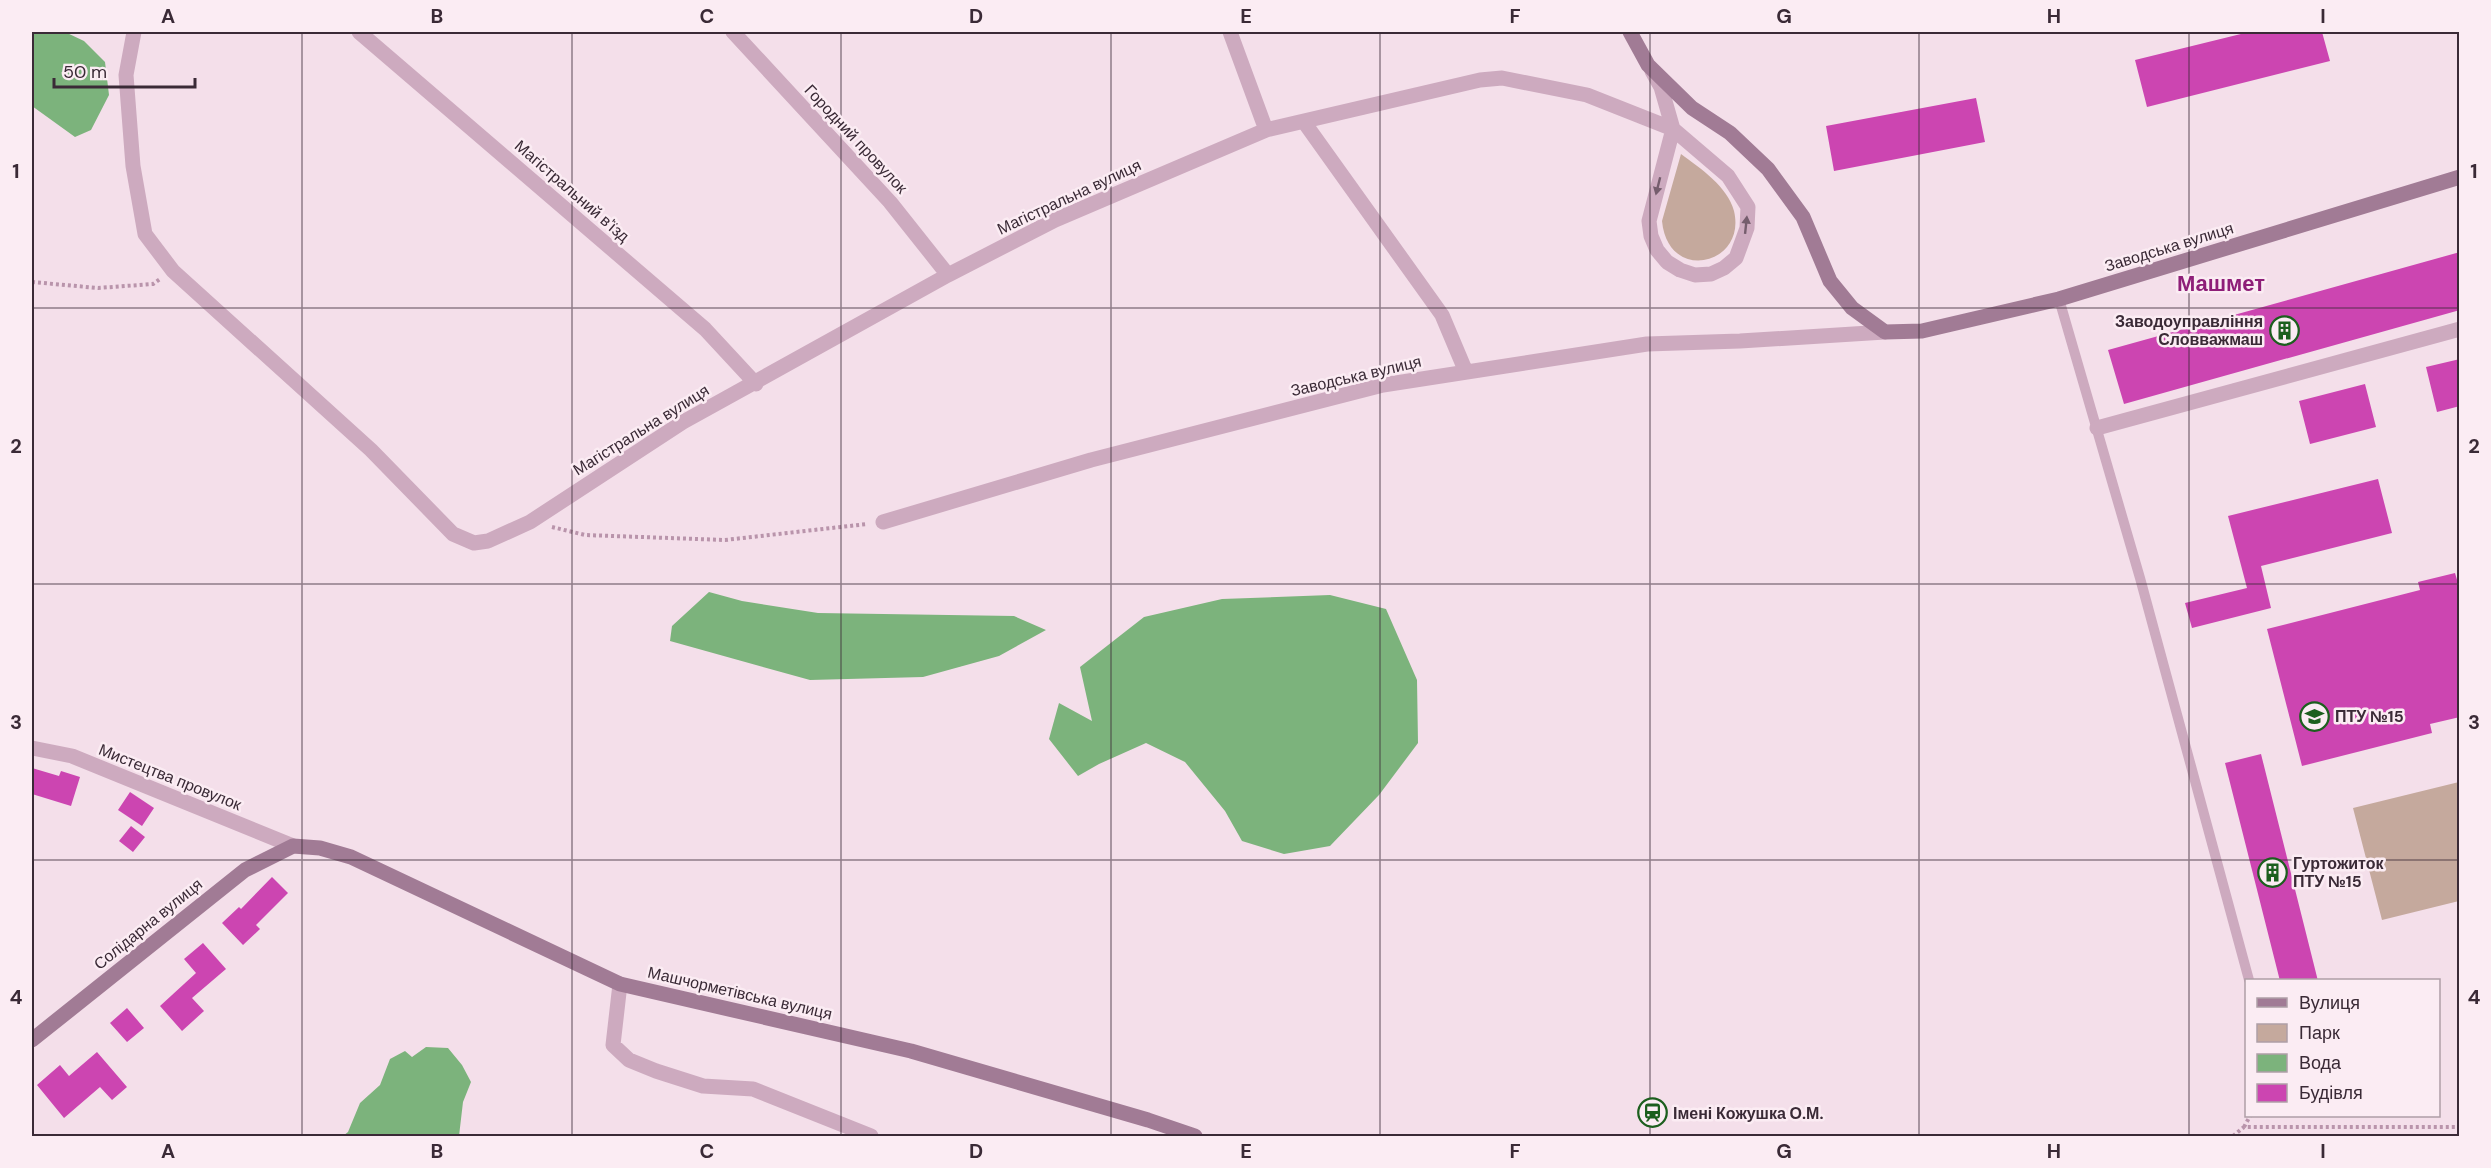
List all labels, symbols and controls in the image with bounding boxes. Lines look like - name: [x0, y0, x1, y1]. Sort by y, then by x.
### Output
- text: A: [161, 3, 175, 29]
- text: B: [431, 3, 443, 29]
- text: C: [700, 3, 714, 29]
- text: D: [969, 3, 983, 29]
- text: E: [1240, 3, 1252, 29]
- text: F: [1509, 3, 1521, 29]
- text: G: [1776, 3, 1792, 29]
- text: H: [2047, 3, 2061, 29]
- text: I: [2320, 3, 2326, 29]
- scale bar: [54, 51, 195, 89]
- text: 50 m: [63, 60, 107, 84]
- street label: Городний провулок: [800, 80, 913, 199]
- street label: Магістральний в'їзд: [510, 135, 634, 247]
- street label: Магістральна вулиця: [994, 154, 1144, 240]
- text: 1: [12, 158, 20, 184]
- text: 1: [2470, 158, 2478, 184]
- one-way arrow: [1652, 176, 1662, 195]
- one-way arrow: [1741, 215, 1751, 234]
- street label: Заводська вулиця: [2102, 217, 2236, 277]
- district label: Машмет: [2177, 269, 2265, 298]
- place label: Заводоуправління Словважмаш: [2115, 311, 2263, 350]
- building icon: Заводоуправління Словважмаш: [2268, 314, 2300, 346]
- street label: Заводська вулиця: [1289, 351, 1423, 401]
- street label: Магістральна вулиця: [569, 380, 713, 480]
- text: 2: [10, 433, 22, 459]
- text: 2: [2468, 433, 2480, 459]
- school or university icon: ПТУ №15: [2298, 700, 2330, 732]
- place label: ПТУ №15: [2335, 706, 2404, 727]
- text: 3: [10, 709, 22, 735]
- text: 3: [2468, 709, 2480, 735]
- street label: Мистецтва провулок: [96, 739, 245, 816]
- place label: Гуртожиток ПТУ №15: [2293, 853, 2384, 892]
- building icon: Гуртожиток ПТУ №15: [2256, 856, 2288, 888]
- street label: Солідарна вулиця: [89, 874, 207, 974]
- street label: Машчорметівська вулиця: [646, 962, 834, 1024]
- legend: [2245, 979, 2440, 1117]
- text: 4: [10, 984, 23, 1010]
- text: 4: [2468, 984, 2481, 1010]
- text: Вулиця: [2299, 991, 2360, 1015]
- text: Парк: [2299, 1021, 2340, 1045]
- text: Вода: [2299, 1051, 2342, 1075]
- text: Будівля: [2299, 1081, 2363, 1105]
- station icon: Імені Кожушка О.М.: [1636, 1097, 1668, 1129]
- place label: Імені Кожушка О.М.: [1673, 1103, 1823, 1124]
- text: A: [161, 1138, 175, 1164]
- text: B: [431, 1138, 443, 1164]
- text: C: [700, 1138, 714, 1164]
- text: D: [969, 1138, 983, 1164]
- text: E: [1240, 1138, 1252, 1164]
- text: F: [1509, 1138, 1521, 1164]
- text: G: [1776, 1138, 1792, 1164]
- text: H: [2047, 1138, 2061, 1164]
- text: I: [2320, 1138, 2326, 1164]

